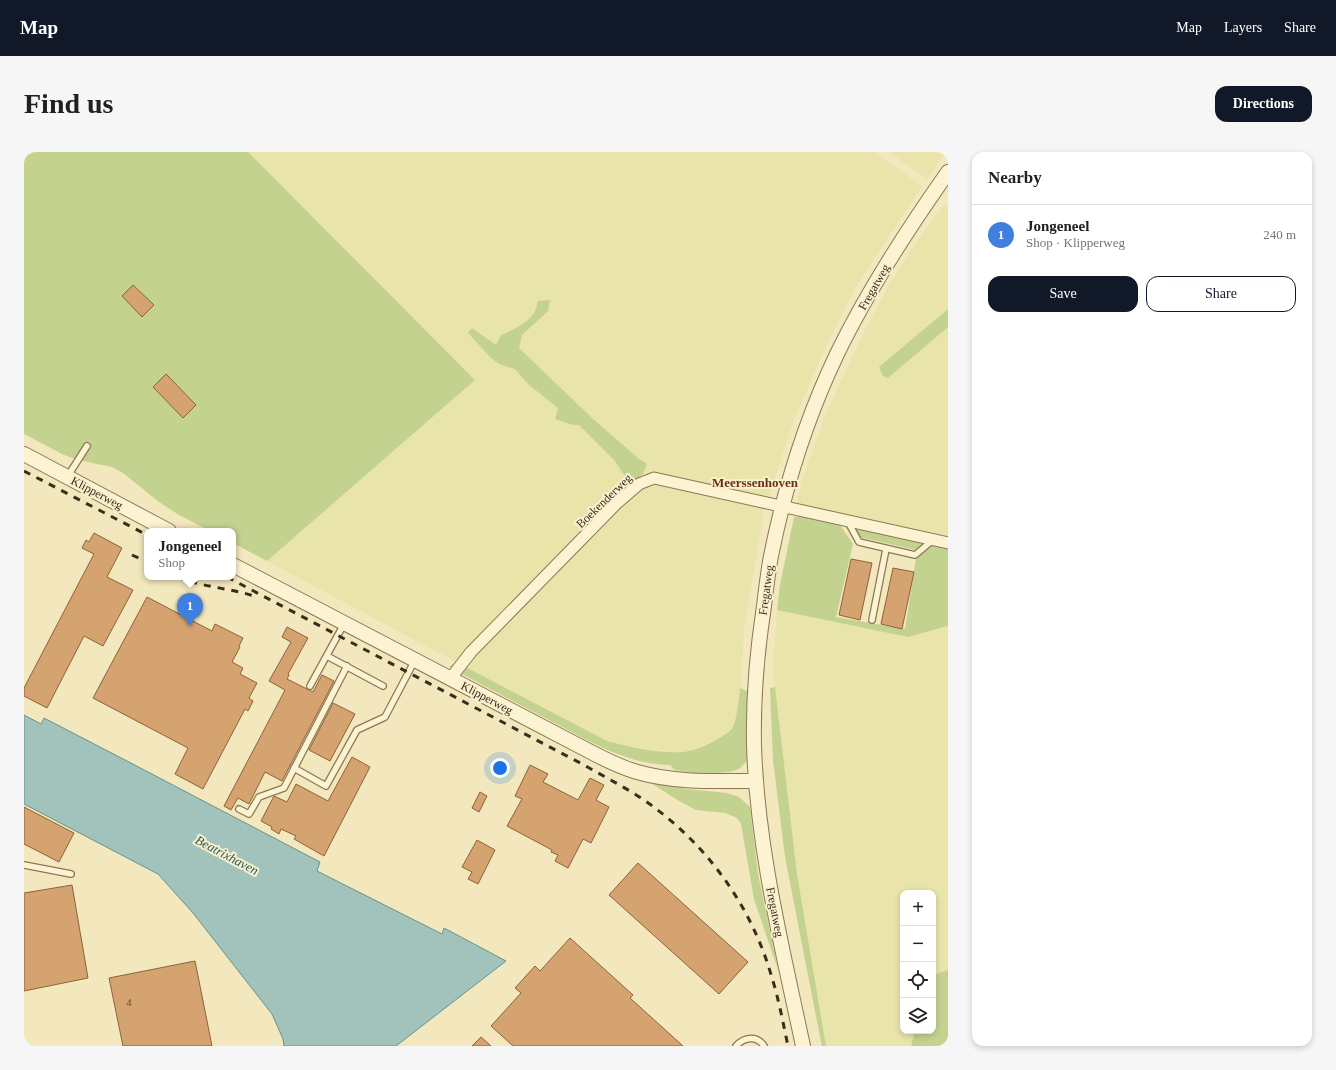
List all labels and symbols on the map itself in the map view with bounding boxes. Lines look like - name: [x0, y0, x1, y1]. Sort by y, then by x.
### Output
- street label: Fregatweg: [855, 262, 893, 312]
- street label: Boekenderweg: [573, 471, 635, 531]
- street label: Klipperweg: [69, 474, 125, 512]
- district label: Meerssenhoven: [712, 475, 799, 490]
- street label: Fregatweg: [756, 564, 776, 616]
- pin: 1: [177, 593, 203, 626]
- street label: Klipperweg: [459, 679, 515, 717]
- your location: [490, 758, 510, 778]
- water label: Beatrixhaven: [193, 832, 261, 878]
- street label: Fregatweg: [763, 886, 787, 938]
- house number: 4: [127, 997, 132, 1008]

